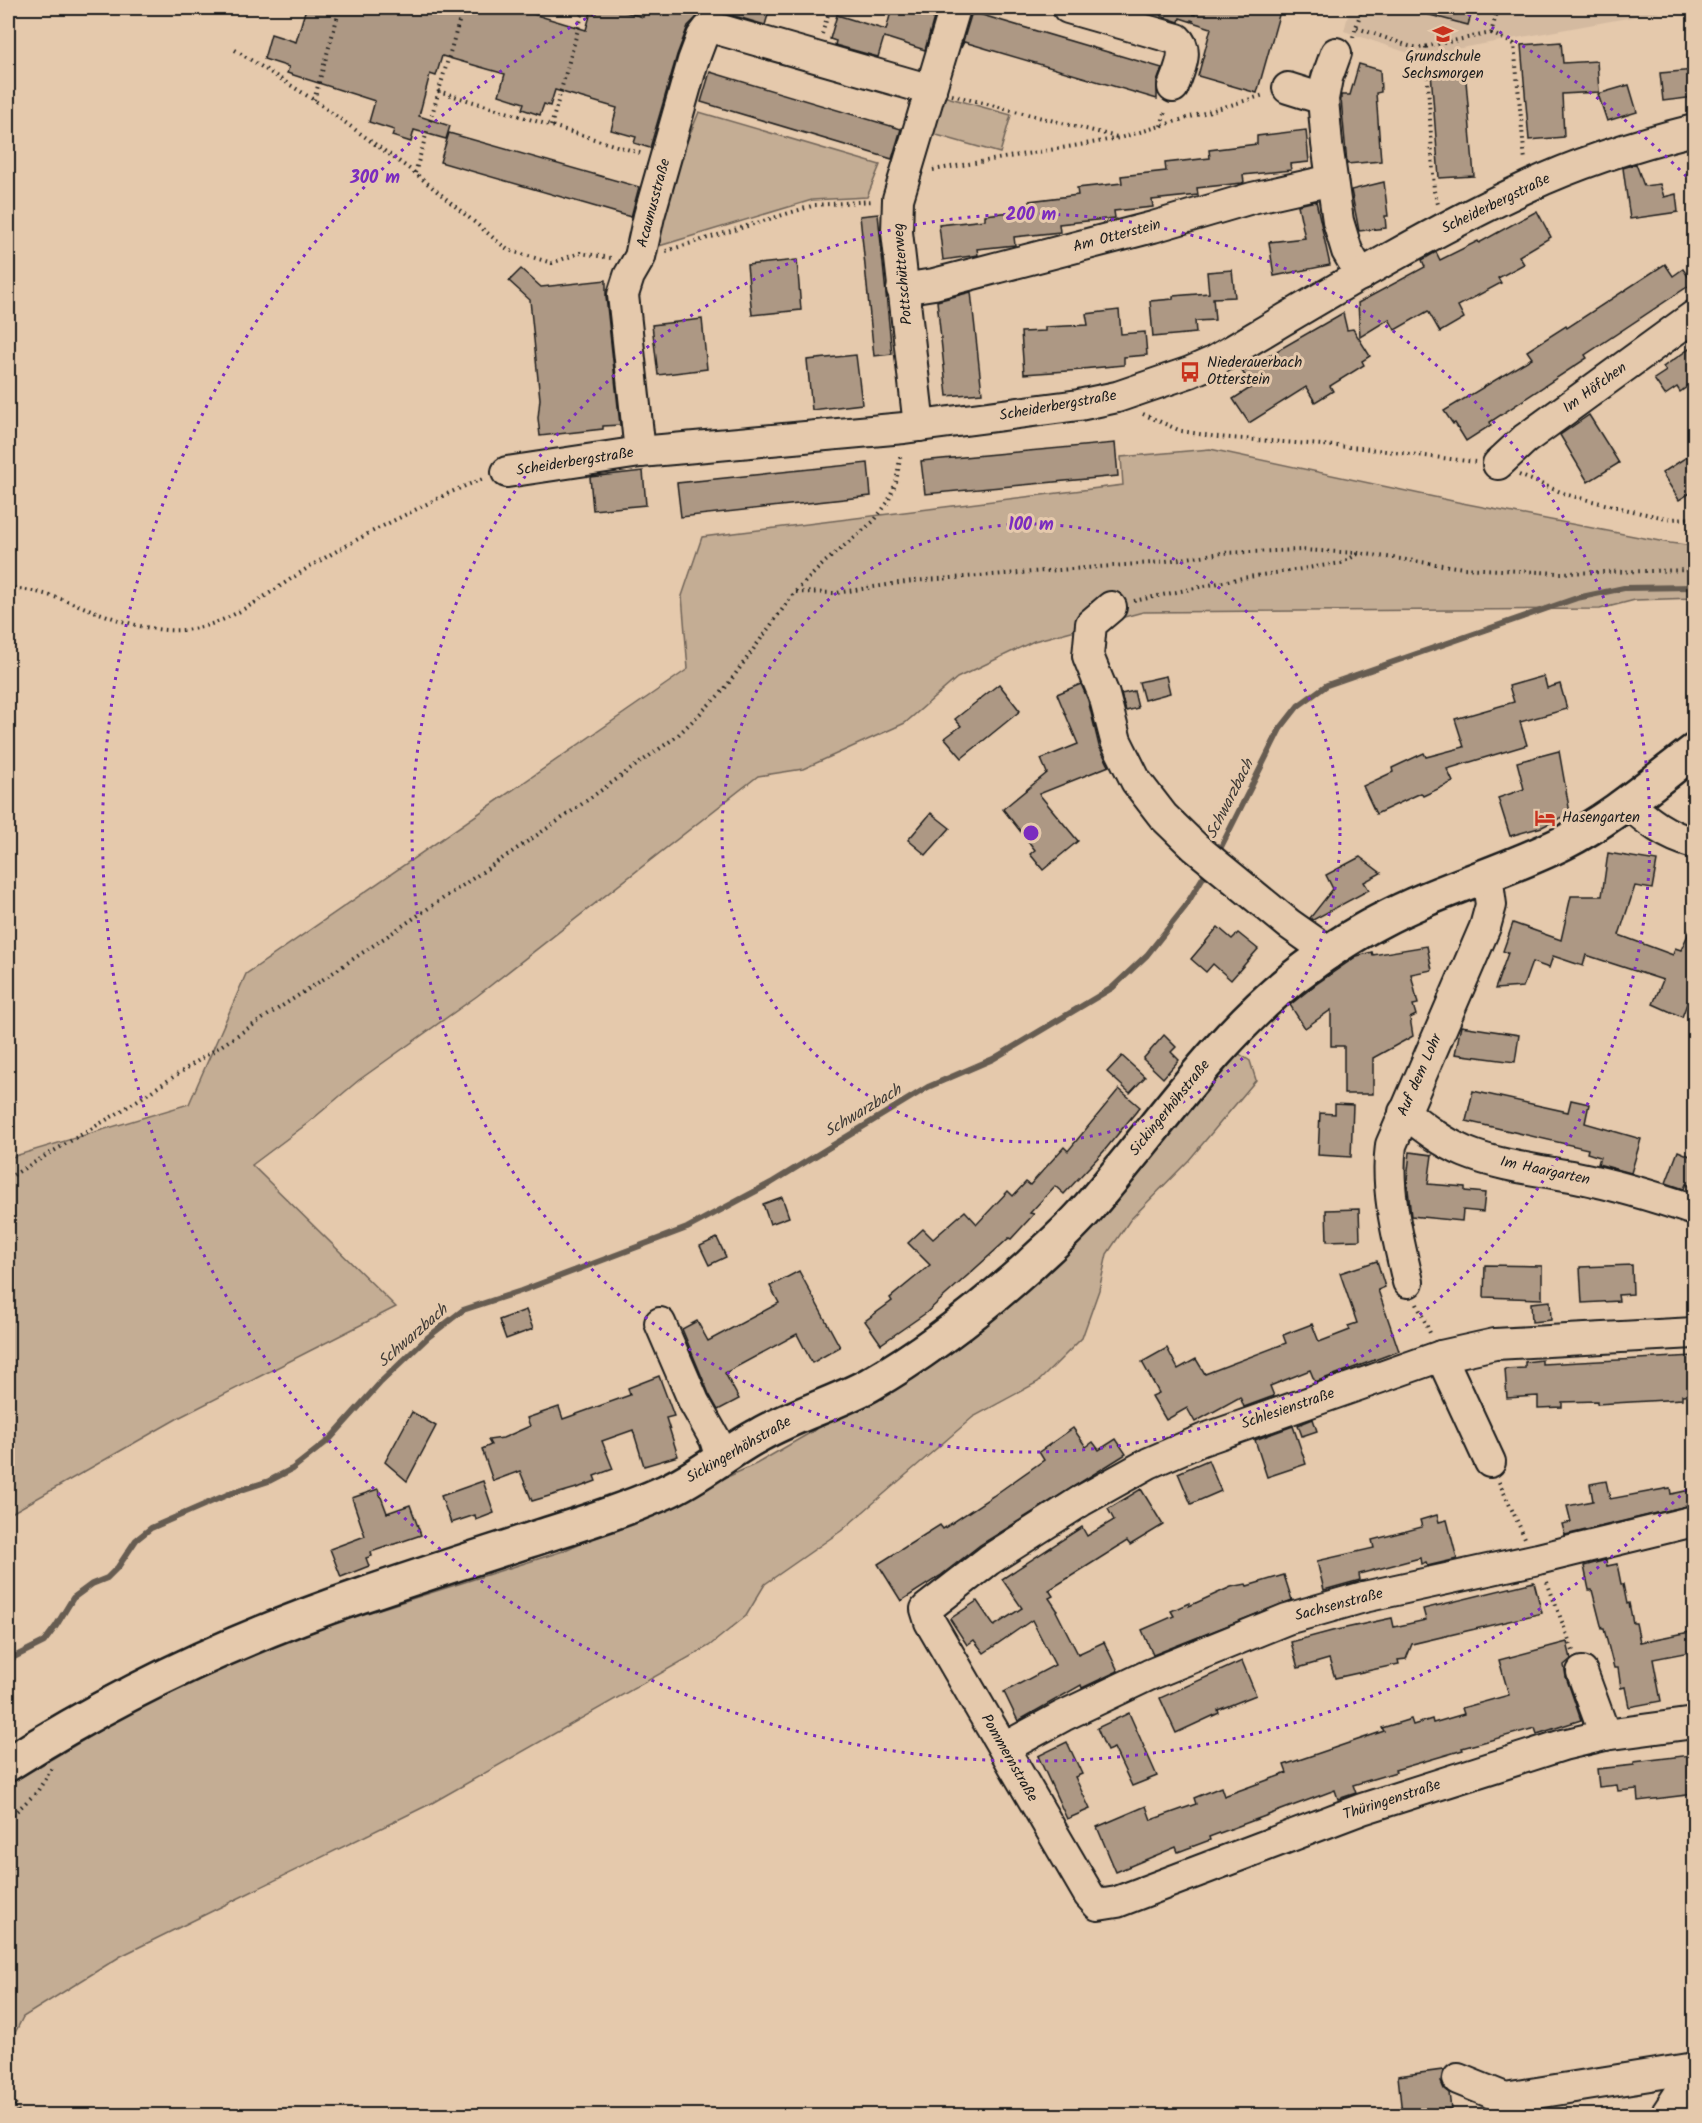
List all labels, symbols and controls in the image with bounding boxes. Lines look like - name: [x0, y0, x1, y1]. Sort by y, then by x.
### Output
- school or university icon: Grundschule Sechsmorgen: [1431, 22, 1455, 46]
- place label: Grundschule Sechsmorgen: [1402, 45, 1484, 86]
- street label: Acaunusstraße: [631, 156, 677, 250]
- text: 300 m: [349, 164, 400, 193]
- street label: Scheiderbergstraße: [1437, 167, 1555, 241]
- text: 200 m: [1006, 201, 1057, 230]
- street label: Am Otterstein: [1070, 213, 1164, 259]
- street label: Pottschütterweg: [887, 222, 919, 326]
- place label: Niederauerbach Otterstein: [1207, 351, 1302, 392]
- street label: Im Höfchen: [1558, 356, 1632, 420]
- bus stop icon: Niederauerbach Otterstein: [1178, 360, 1202, 384]
- street label: Scheiderbergstraße: [997, 384, 1119, 428]
- street label: Scheiderbergstraße: [515, 441, 636, 483]
- text: 100 m: [1008, 511, 1054, 540]
- water label: Schwarzbach: [1199, 754, 1261, 843]
- hotel icon: Hasengarten: [1533, 806, 1557, 830]
- place label: Hasengarten: [1562, 806, 1640, 830]
- centre of rings: [1021, 823, 1041, 843]
- street label: Auf dem Lohr: [1391, 1029, 1449, 1120]
- street label: Sickingerhöhstraße: [1123, 1054, 1217, 1161]
- water label: Schwarzbach: [820, 1077, 908, 1144]
- street label: Im Haargarten: [1498, 1150, 1592, 1192]
- water label: Schwarzbach: [372, 1297, 455, 1374]
- street label: Schlesienstraße: [1238, 1382, 1338, 1436]
- street label: Sickingerhöhstraße: [682, 1410, 796, 1490]
- street label: Sachsenstraße: [1292, 1582, 1386, 1628]
- street label: Pommernstraße: [974, 1709, 1044, 1807]
- street label: Thüringenstraße: [1340, 1773, 1444, 1827]

